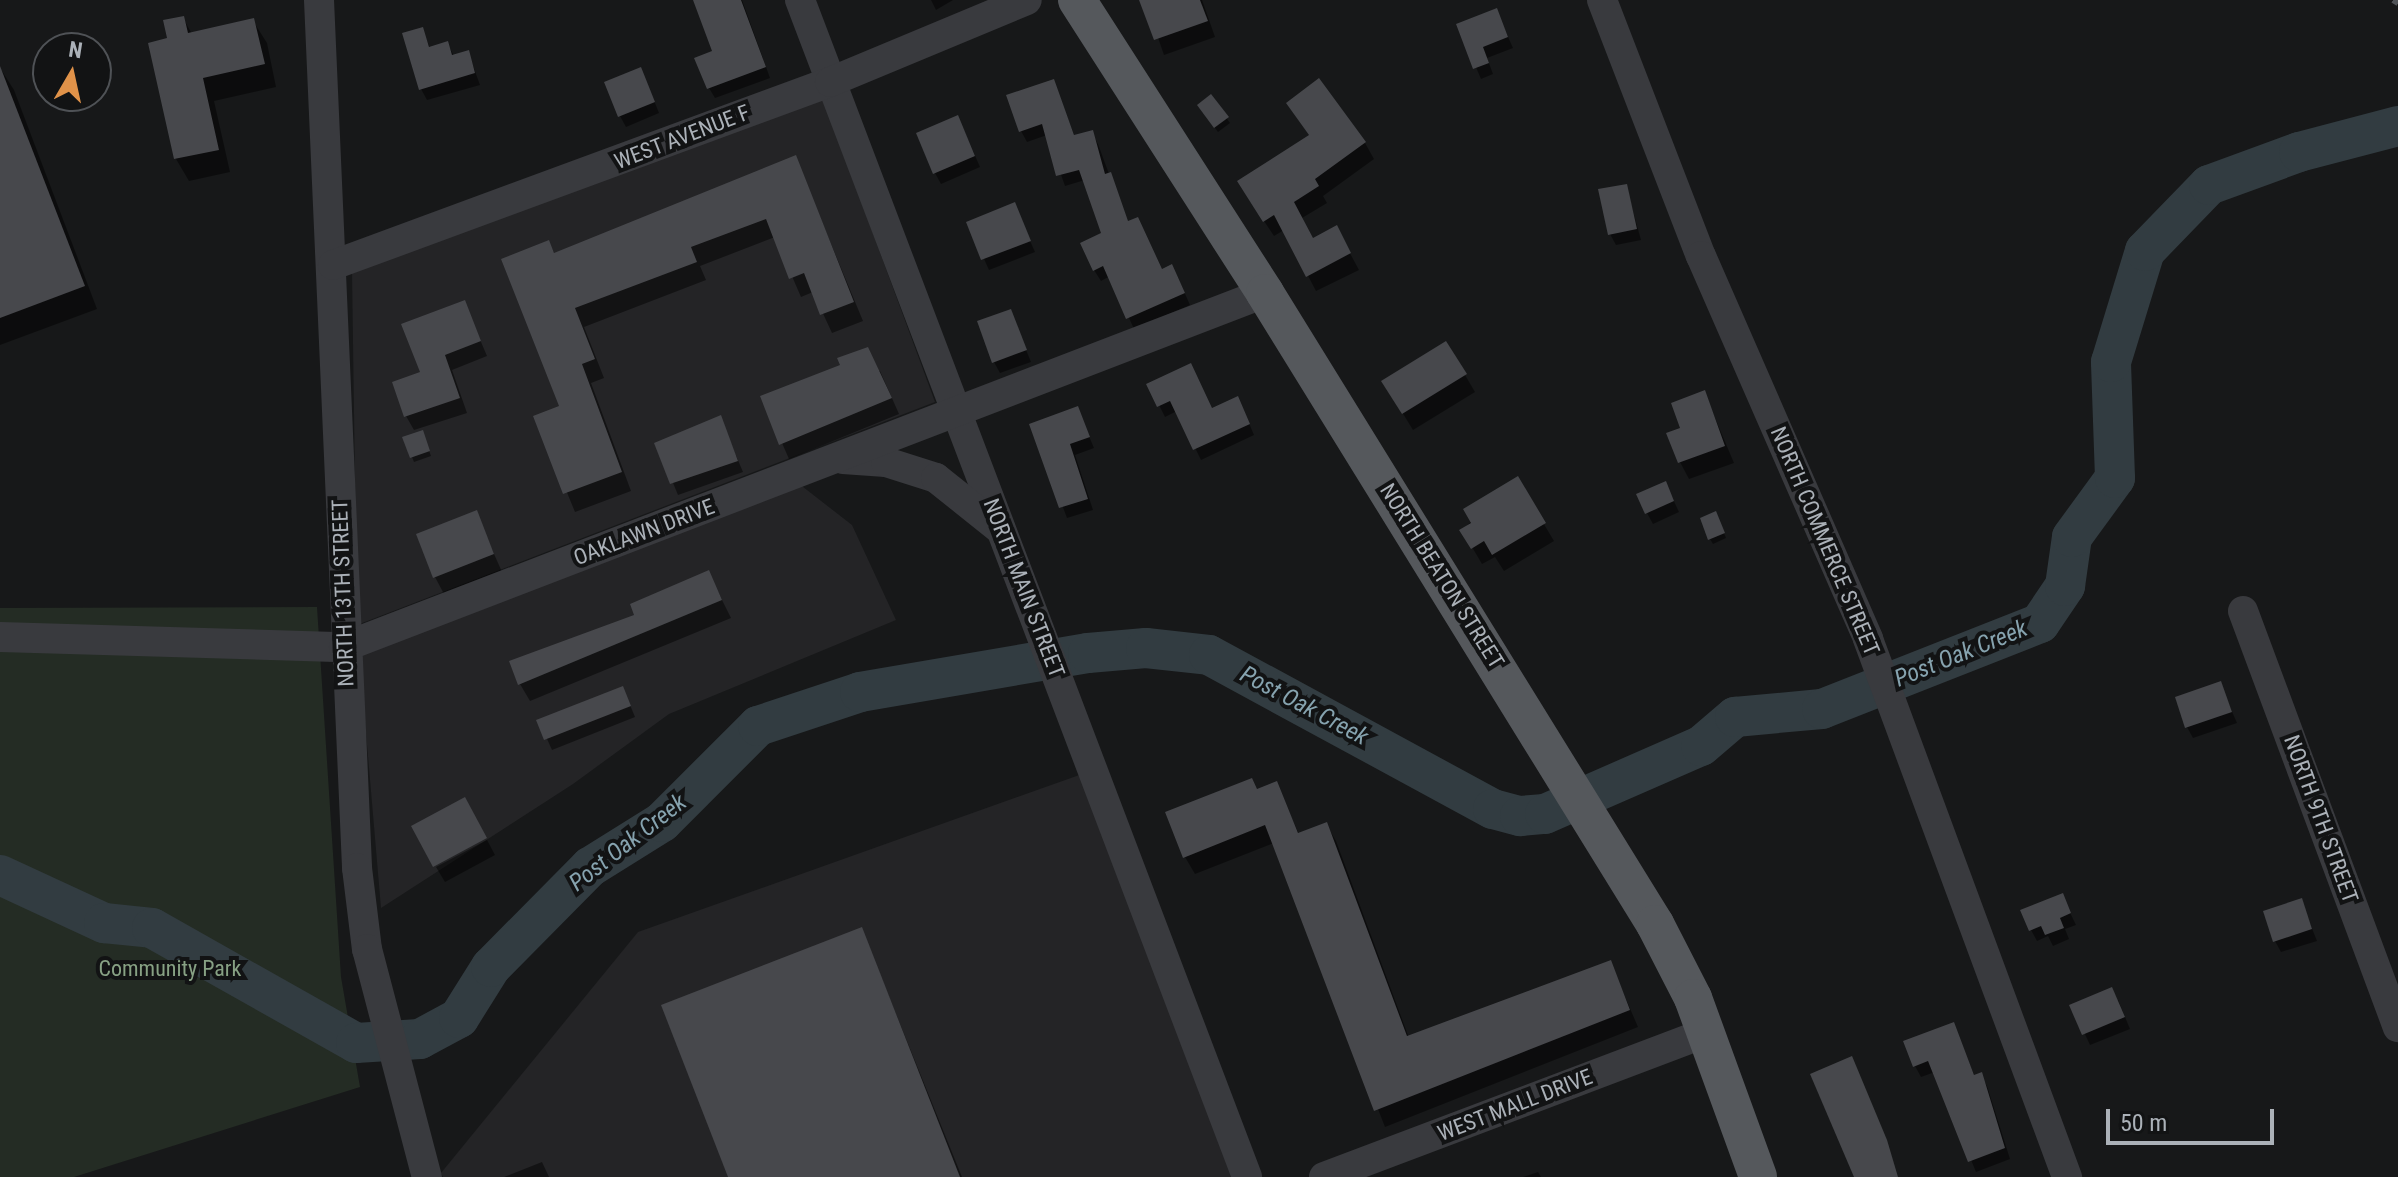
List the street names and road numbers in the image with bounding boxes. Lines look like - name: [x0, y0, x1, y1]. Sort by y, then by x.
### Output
- street label: WEST AVENUE F: [610, 99, 754, 175]
- street label: NORTH COMMERCE STREET: [1765, 423, 1885, 659]
- street label: NORTH BEATON STREET: [1374, 479, 1510, 673]
- street label: OAKLAWN DRIVE: [570, 493, 718, 571]
- street label: NORTH MAIN STREET: [978, 495, 1070, 681]
- street label: NORTH 13TH STREET: [327, 499, 359, 687]
- street label: NORTH 9TH STREET: [2278, 731, 2364, 907]
- street label: WEST MALL DRIVE: [1434, 1063, 1596, 1147]

